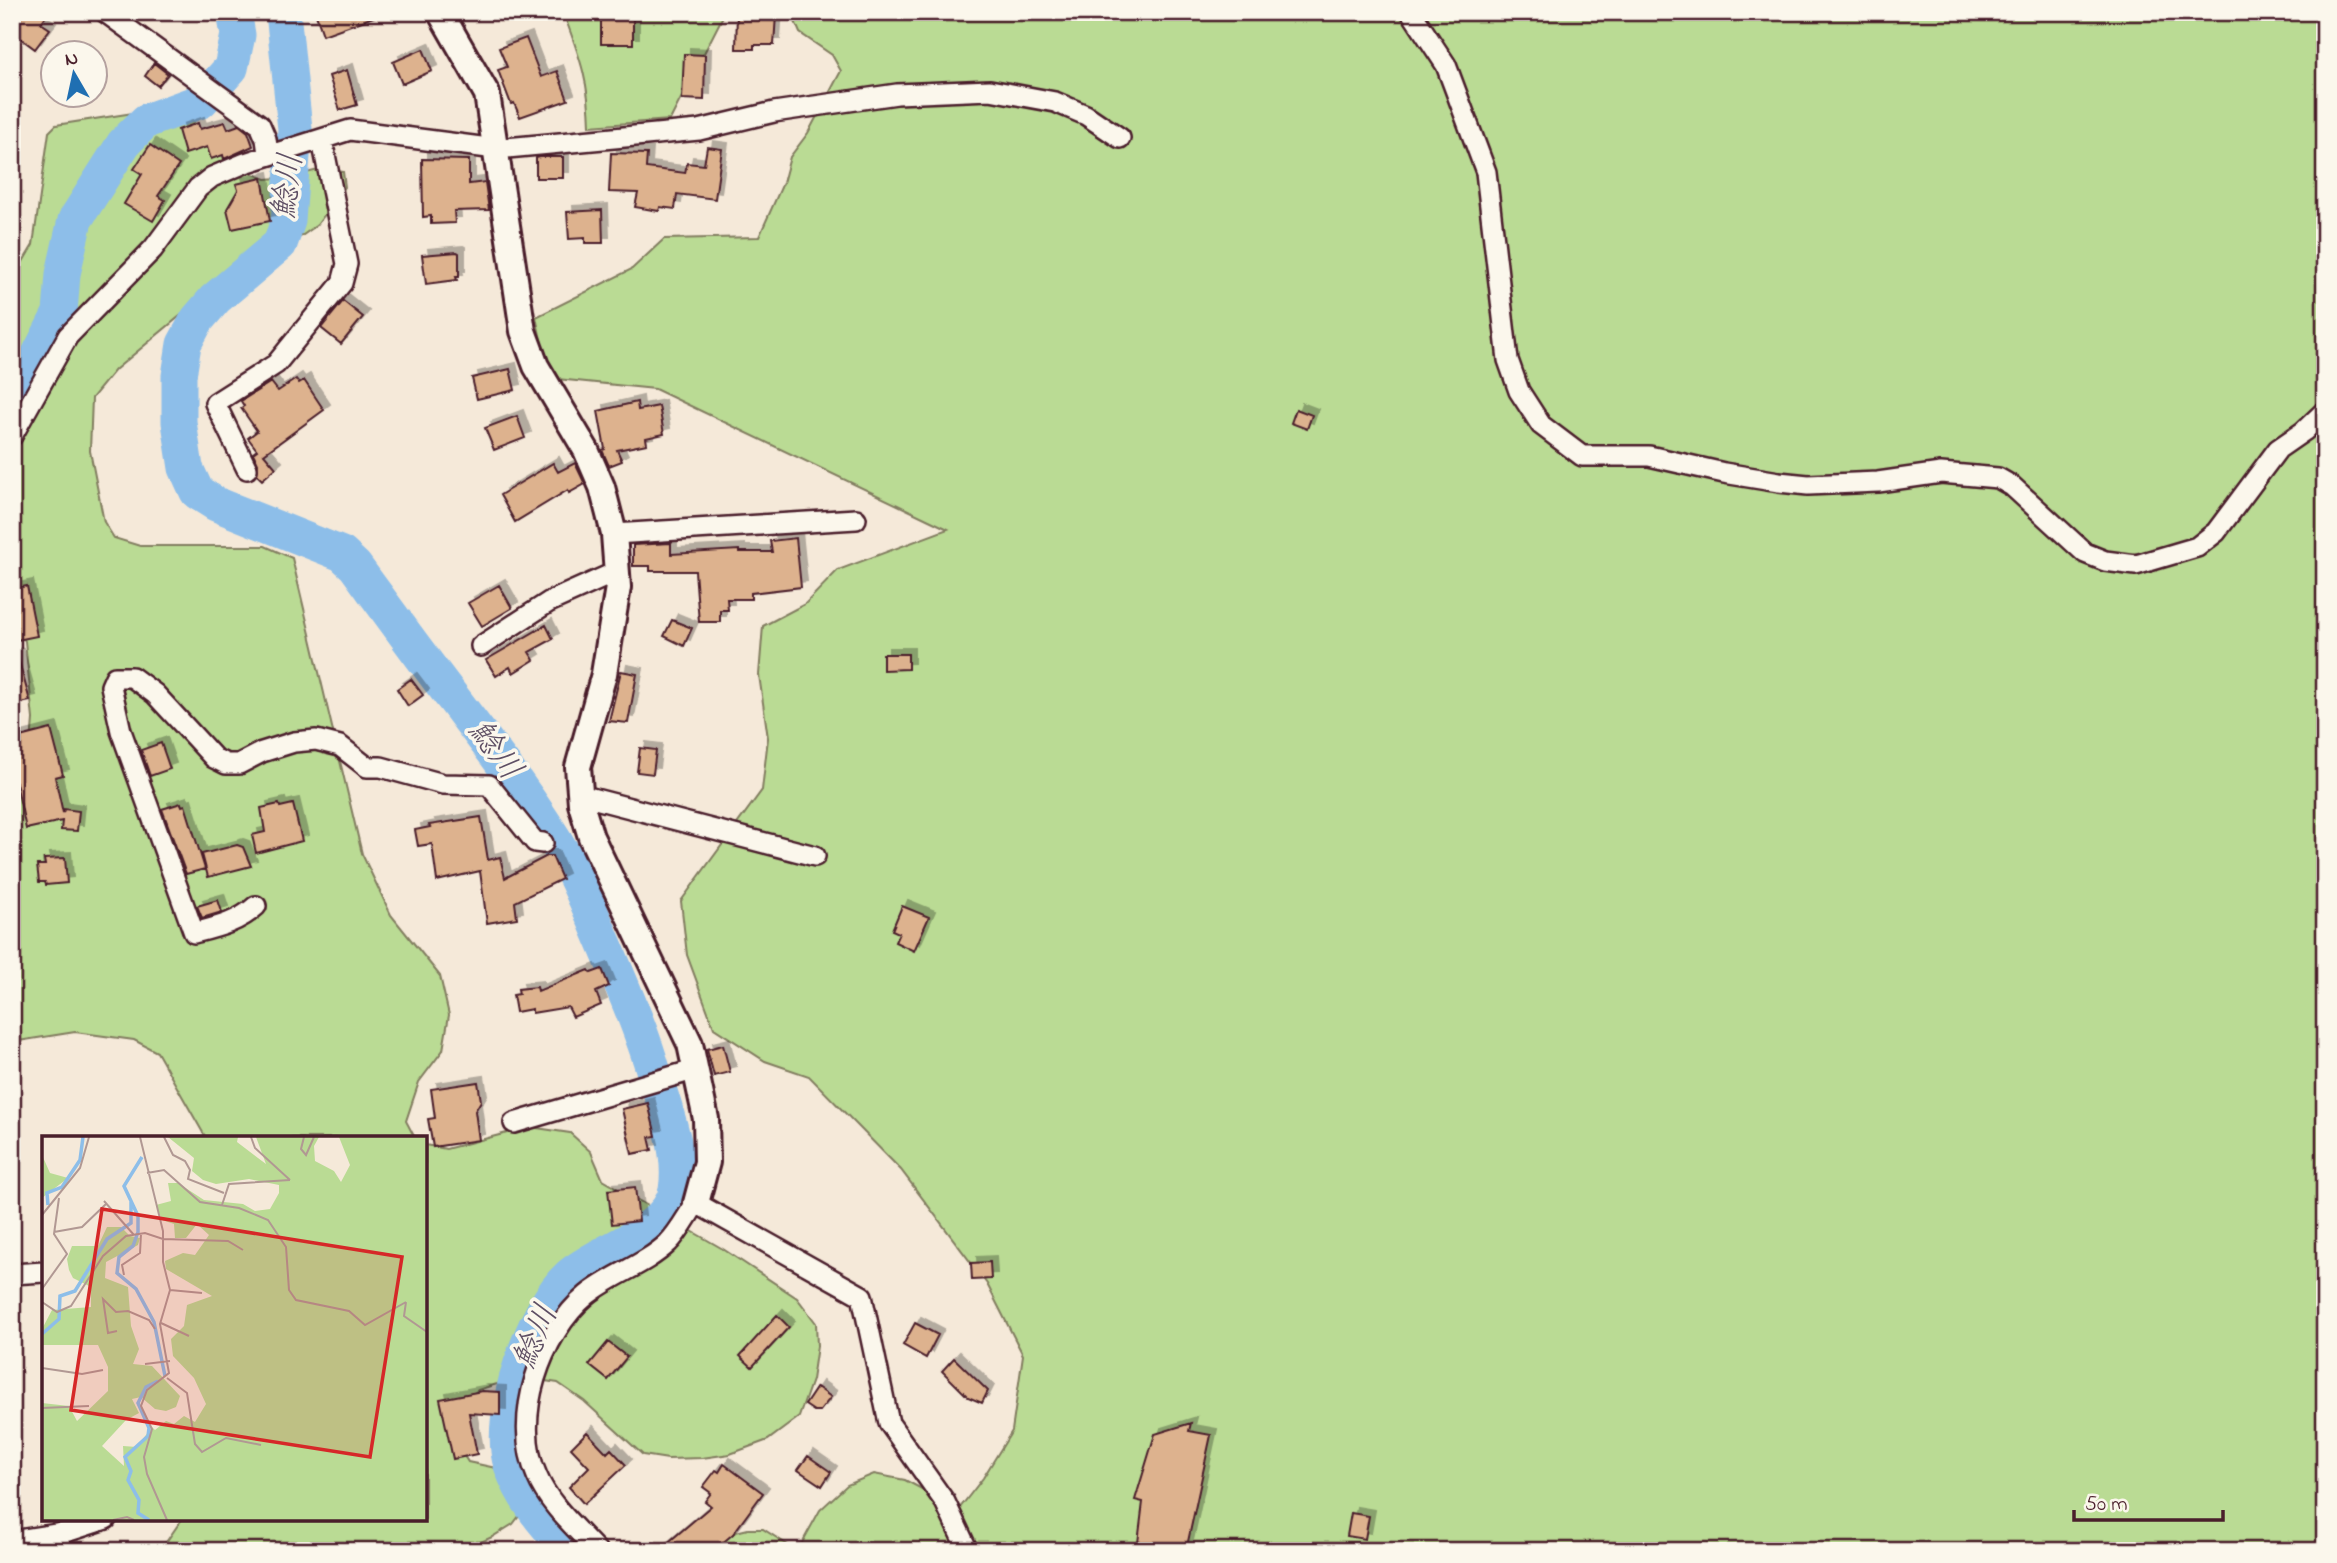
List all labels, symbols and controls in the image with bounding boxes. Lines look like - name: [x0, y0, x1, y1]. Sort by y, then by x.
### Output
- north arrow: [38, 38, 108, 108]
- text: N: [63, 45, 80, 74]
- water label: 鯰川: [261, 150, 317, 222]
- water label: 鯰川: [455, 710, 533, 792]
- inset map: [42, 1136, 427, 1521]
- water label: 鯰川: [502, 1297, 572, 1377]
- scale bar: [2074, 1479, 2223, 1523]
- text: 50 m: [2085, 1490, 2128, 1520]

